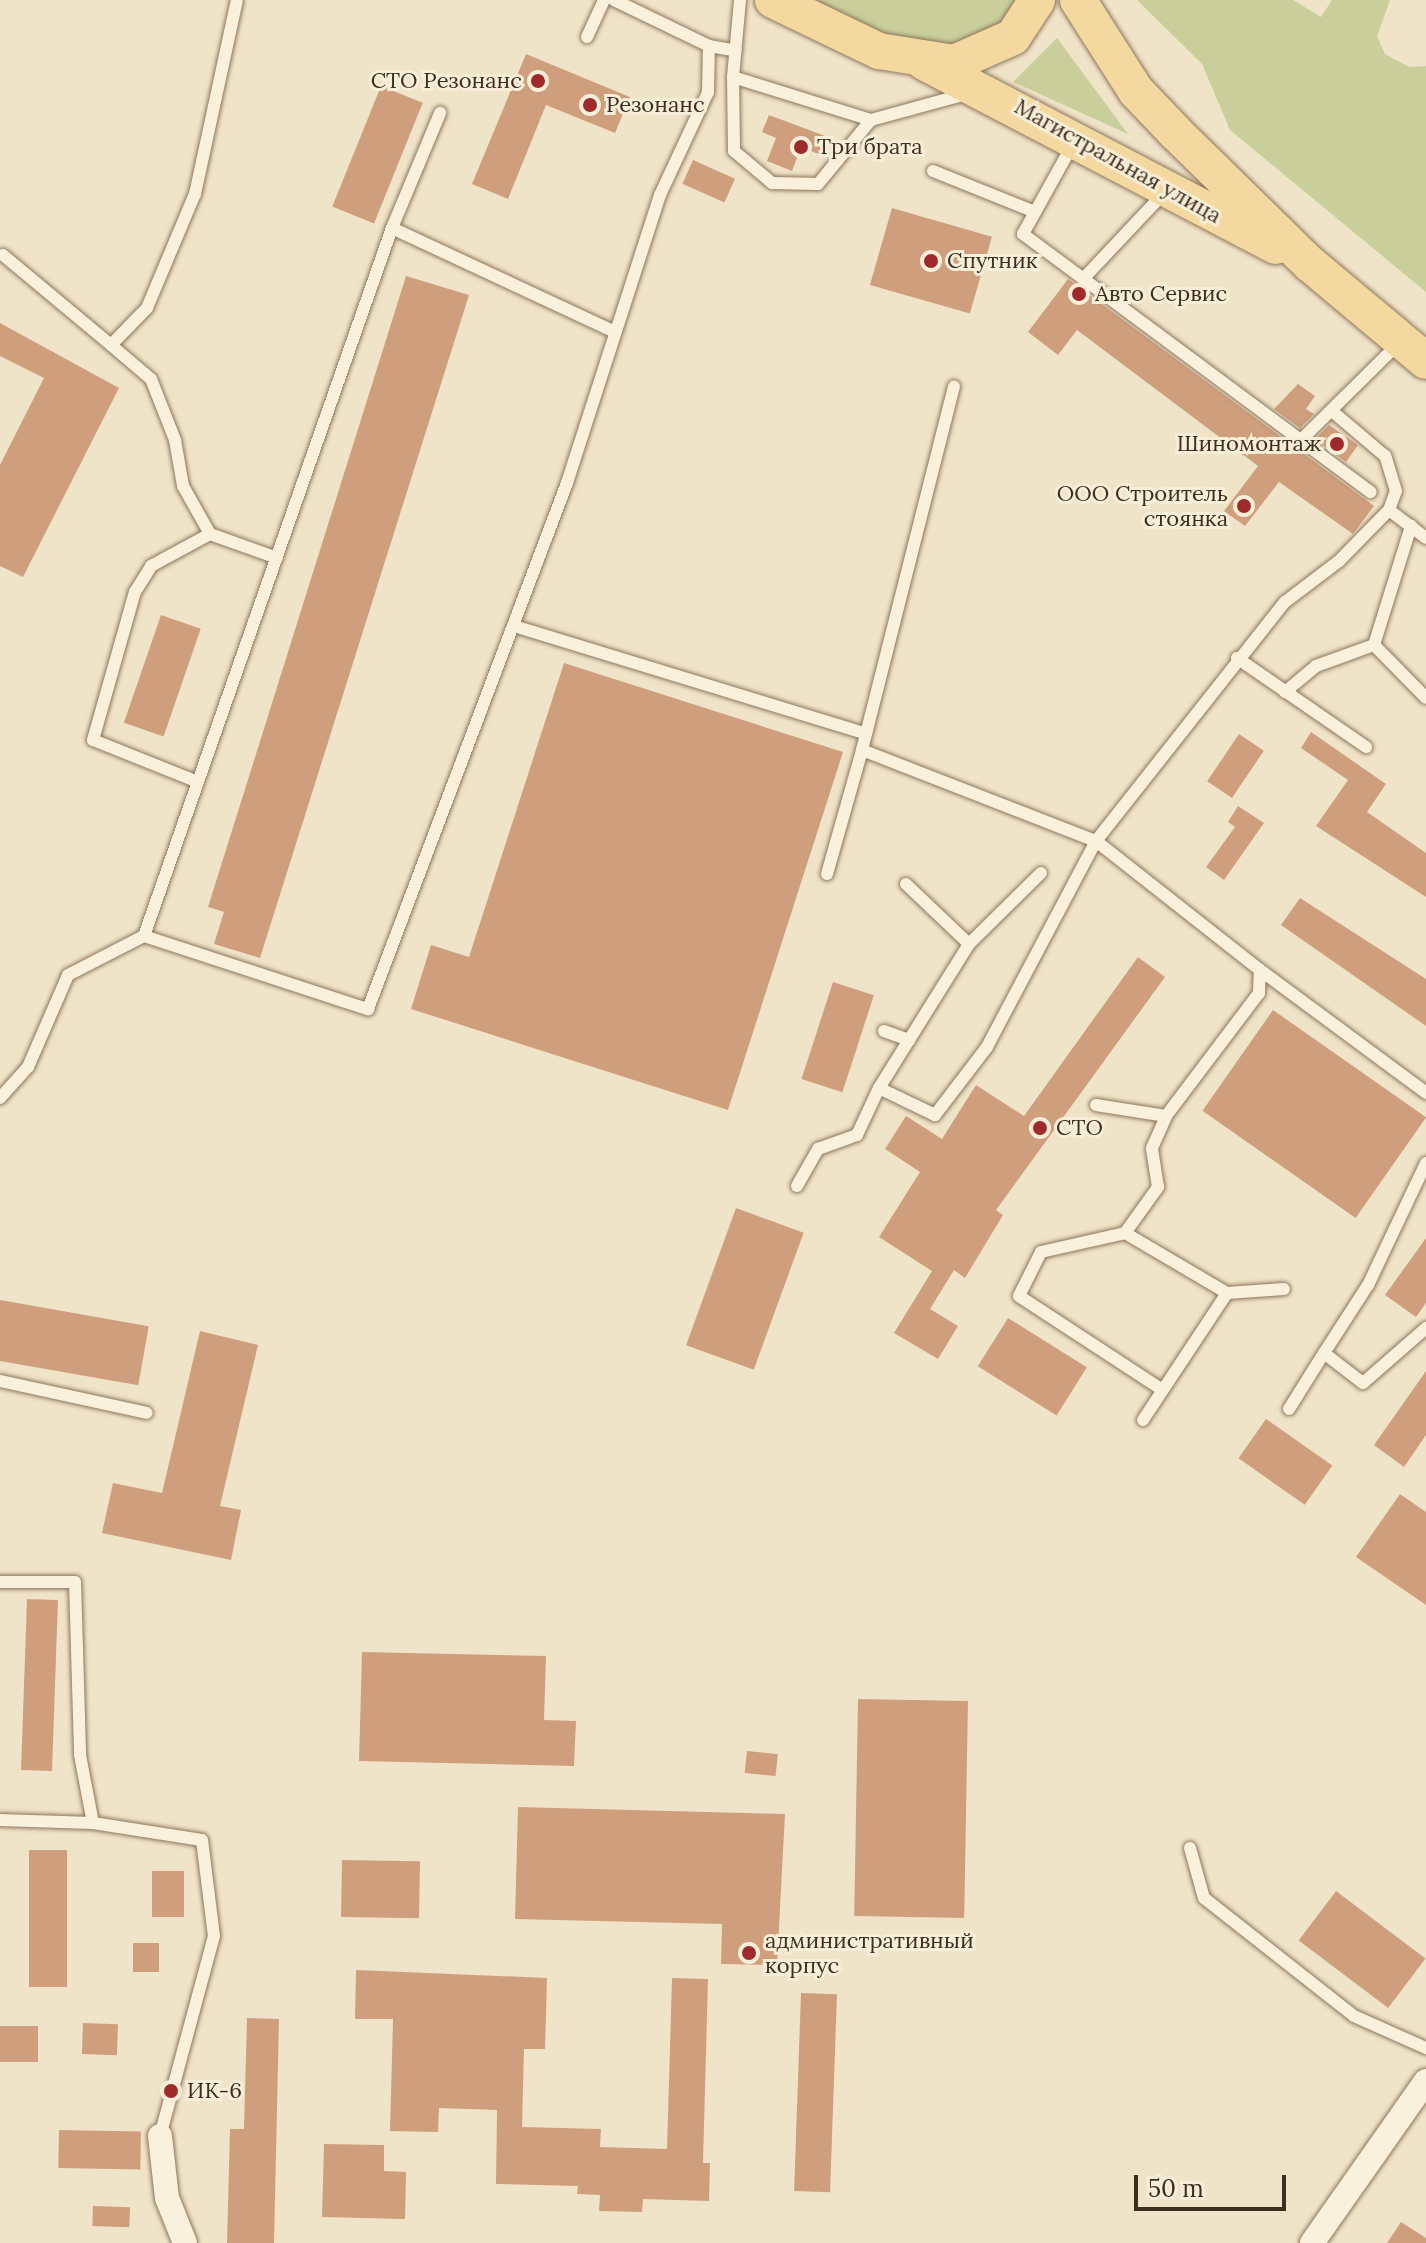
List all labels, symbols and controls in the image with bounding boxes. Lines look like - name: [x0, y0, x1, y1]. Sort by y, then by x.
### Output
- place label: СТО Резонанс: [371, 68, 522, 94]
- marker: СТО Резонанс: [529, 72, 547, 90]
- place label: Резонанс: [606, 92, 705, 118]
- street label: Магистральная улица: [1010, 93, 1226, 229]
- marker: Резонанс: [581, 96, 599, 114]
- place label: Три брата: [817, 134, 922, 160]
- marker: Три брата: [792, 138, 810, 156]
- place label: Спутник: [947, 248, 1038, 274]
- marker: Спутник: [922, 252, 940, 270]
- place label: Авто Сервис: [1095, 281, 1227, 307]
- marker: Авто Сервис: [1070, 285, 1088, 303]
- place label: Шиномонтаж: [1177, 431, 1321, 457]
- marker: Шиномонтаж: [1328, 435, 1346, 453]
- place label: ООО Строитель стоянка: [1057, 480, 1228, 532]
- marker: ООО Строитель стоянка: [1235, 497, 1253, 515]
- place label: СТО: [1056, 1115, 1103, 1141]
- marker: СТО: [1031, 1119, 1049, 1137]
- place label: административный корпус: [765, 1927, 974, 1978]
- marker: административный корпус: [740, 1944, 758, 1962]
- place label: ИК-6: [187, 2078, 242, 2104]
- marker: ИК-6: [162, 2082, 180, 2100]
- scale bar: [1138, 2159, 1290, 2209]
- text: 50 m: [1148, 2173, 1204, 2204]

